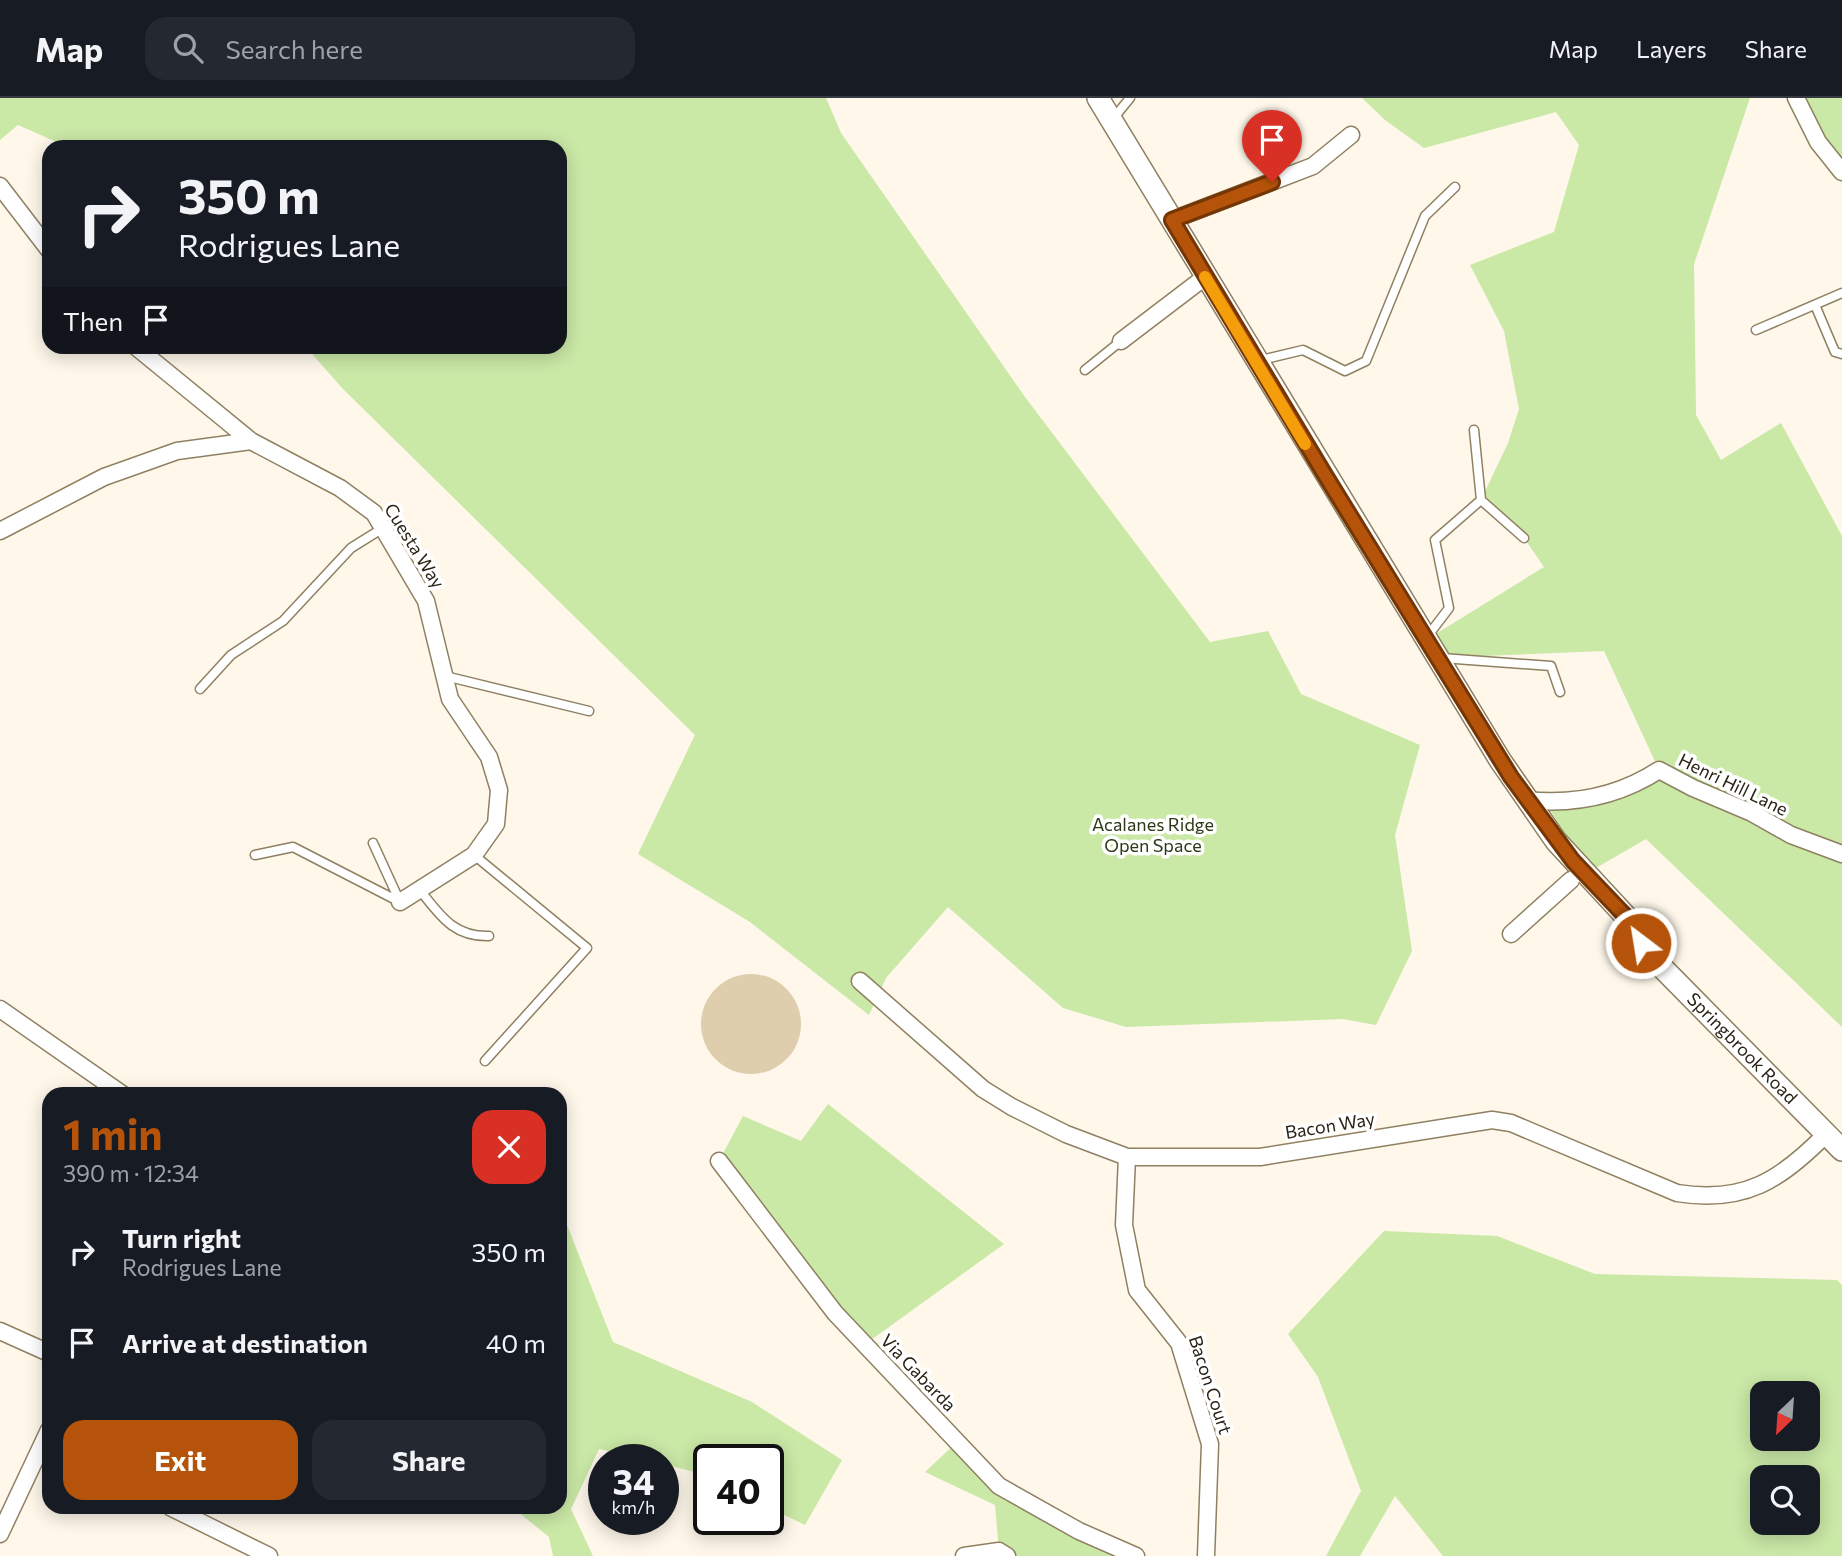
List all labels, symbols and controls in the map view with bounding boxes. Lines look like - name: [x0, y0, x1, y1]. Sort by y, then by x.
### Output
- search box: [145, 17, 635, 80]
- text: Map: [35, 28, 103, 69]
- icon: search: [169, 29, 207, 67]
- text: Search here: [225, 33, 363, 64]
- text: Map: [1549, 34, 1598, 63]
- text: Layers: [1636, 34, 1707, 63]
- text: Share: [1745, 34, 1807, 63]
- pin: [1242, 110, 1302, 182]
- icon: arrive: [1253, 121, 1291, 159]
- text: 350 m: [178, 164, 320, 224]
- icon: right: [63, 168, 154, 259]
- text: Rodrigues Lane: [178, 224, 400, 264]
- icon: arrive: [137, 301, 175, 339]
- text: Then: [63, 305, 123, 336]
- street label: Cuesta Way: [380, 499, 450, 592]
- street label: Henri Hill Lane: [1675, 748, 1792, 820]
- park label: Acalanes Ridge Open Space: [1092, 813, 1214, 856]
- position arrow: [1604, 906, 1678, 980]
- street label: Springbrook Road: [1683, 988, 1802, 1108]
- text: 1 min: [63, 1107, 163, 1159]
- street label: Bacon Way: [1283, 1107, 1376, 1143]
- button: close: [472, 1110, 546, 1184]
- text: 390 m · 12:34: [63, 1159, 199, 1187]
- text: Turn right: [122, 1222, 241, 1253]
- icon: right: [63, 1233, 101, 1271]
- text: 350 m: [472, 1236, 546, 1267]
- text: Rodrigues Lane: [122, 1253, 282, 1281]
- icon: arrive: [63, 1324, 101, 1362]
- text: Arrive at destination: [122, 1327, 368, 1358]
- text: 40 m: [486, 1327, 546, 1358]
- street label: Via Gabarda: [876, 1329, 961, 1416]
- street label: Bacon Court: [1185, 1333, 1237, 1437]
- north arrow: [1750, 1381, 1820, 1451]
- map controls: [1750, 1381, 1820, 1535]
- button: Exit: [63, 1420, 298, 1500]
- button: Share: [312, 1420, 546, 1500]
- speed limit sign: 40: [693, 1444, 784, 1535]
- text: 34: [613, 1459, 654, 1502]
- button: search: [1750, 1465, 1820, 1535]
- text: km/h: [612, 1496, 655, 1518]

